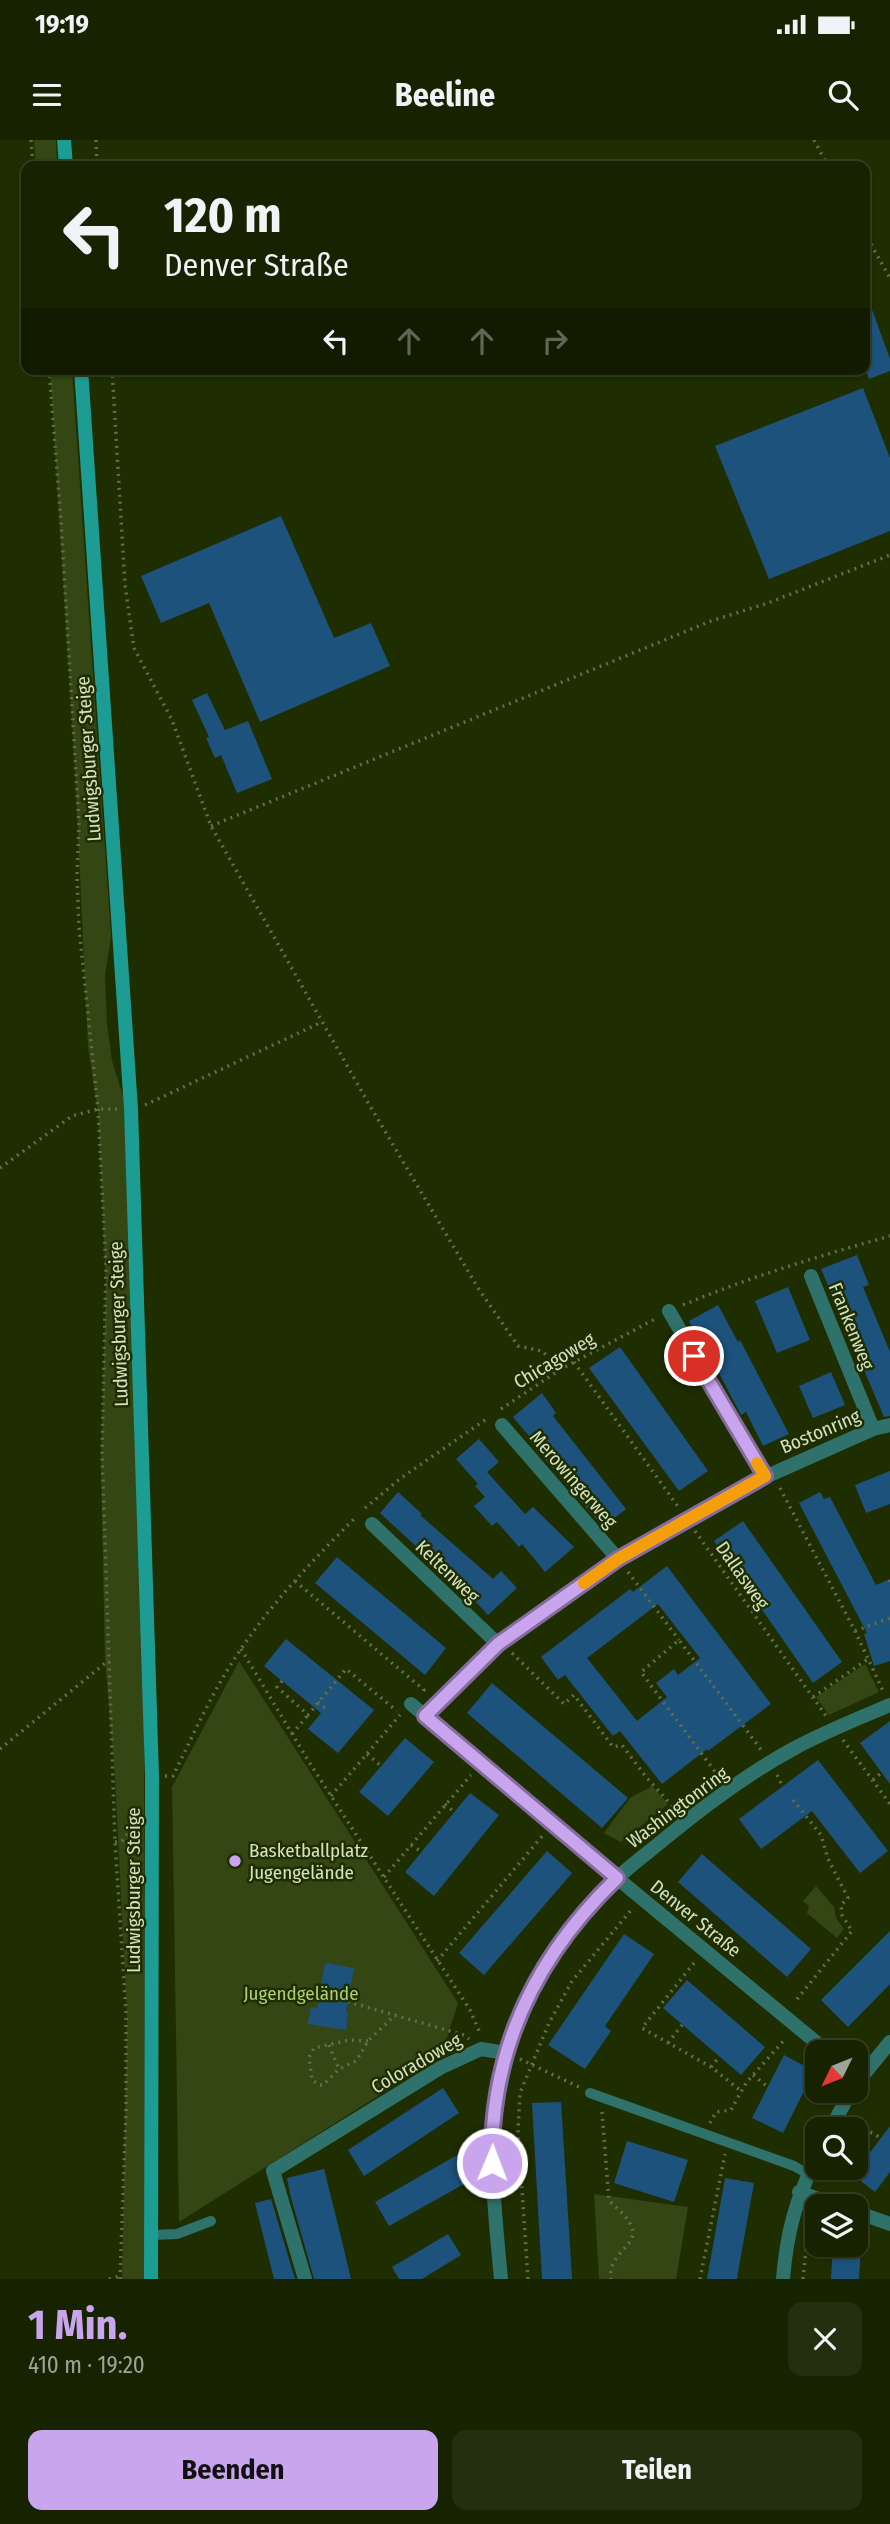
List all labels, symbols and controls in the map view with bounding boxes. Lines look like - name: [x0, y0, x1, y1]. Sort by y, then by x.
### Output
- text: 19:19: [35, 9, 89, 40]
- icon: menu: [28, 76, 66, 114]
- text: Beeline: [395, 76, 495, 114]
- icon: search: [824, 76, 862, 114]
- text: 120 m: [164, 186, 282, 245]
- icon: left: [49, 189, 140, 280]
- text: Denver Straße: [164, 246, 349, 284]
- icon: left: [317, 322, 355, 360]
- icon: ahead: [390, 322, 428, 360]
- icon: ahead: [463, 322, 501, 360]
- icon: right: [536, 322, 574, 360]
- street label: Ludwigsburger Steige: [71, 676, 106, 842]
- street label: Ludwigsburger Steige: [104, 1241, 133, 1407]
- street label: Frankenweg: [824, 1279, 879, 1373]
- pin: [664, 1326, 724, 1386]
- street label: Chicagoweg: [509, 1327, 599, 1394]
- icon: arrive: [675, 1337, 713, 1375]
- street label: Bostonring: [777, 1404, 864, 1459]
- street label: Merowingerweg: [525, 1426, 622, 1533]
- street label: Keltenweg: [411, 1535, 485, 1608]
- street label: Dallasweg: [711, 1537, 774, 1614]
- street label: Washingtonring: [622, 1762, 733, 1853]
- street label: Ludwigsburger Steige: [122, 1807, 145, 1973]
- place label: Basketballplatz Jugengelände: [249, 1839, 369, 1884]
- marker: Basketballplatz Jugengelände: [227, 1853, 243, 1869]
- street label: Denver Straße: [646, 1875, 746, 1962]
- park label: Jugendgelände: [243, 1982, 359, 2005]
- street label: Coloradoweg: [367, 2028, 466, 2099]
- north arrow: [805, 2040, 868, 2104]
- map controls: [805, 2040, 868, 2257]
- button: search: [805, 2117, 868, 2180]
- position arrow: [455, 2126, 529, 2200]
- button: layers: [805, 2194, 868, 2257]
- text: 1 Min.: [28, 2300, 127, 2350]
- button: close: [788, 2302, 862, 2376]
- text: 410 m · 19:20: [28, 2351, 145, 2379]
- button: Beenden: [28, 2430, 438, 2510]
- button: Teilen: [452, 2430, 862, 2510]

